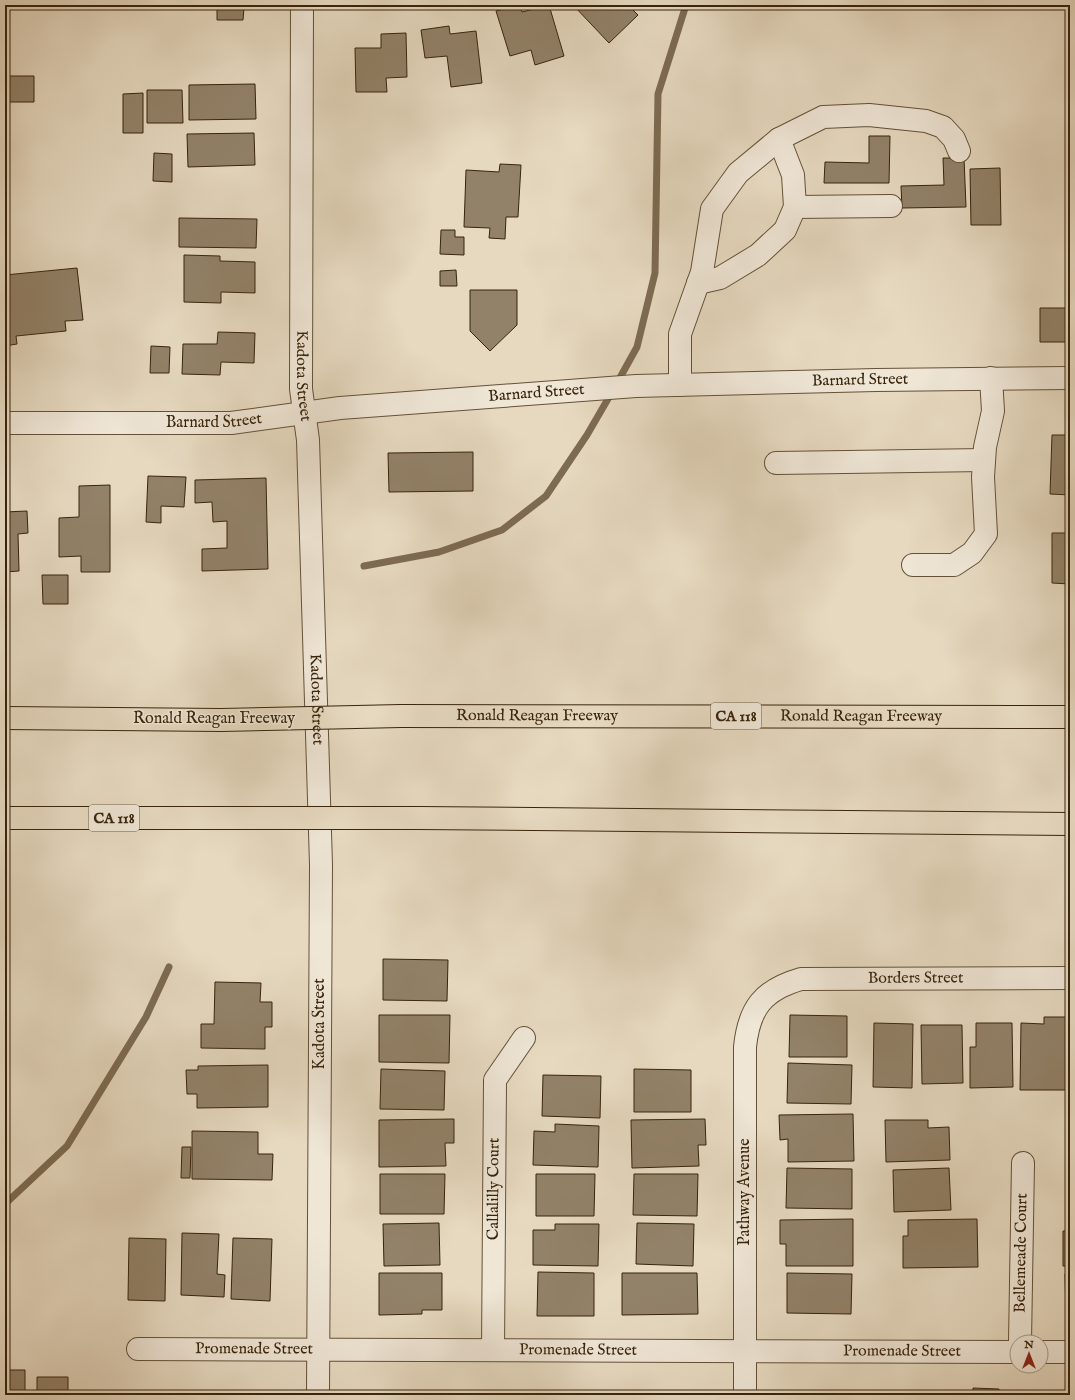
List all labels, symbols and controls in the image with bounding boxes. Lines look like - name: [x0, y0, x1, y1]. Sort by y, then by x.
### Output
- street label: Kadota Street: [291, 330, 315, 423]
- street label: Barnard Street: [812, 370, 909, 392]
- street label: Barnard Street: [488, 380, 586, 407]
- street label: Barnard Street: [166, 409, 264, 433]
- street label: Kadota Street: [305, 653, 327, 746]
- road number: CA 118: [711, 703, 761, 729]
- street label: Ronald Reagan Freeway: [456, 706, 618, 726]
- street label: Ronald Reagan Freeway: [780, 707, 942, 727]
- street label: Ronald Reagan Freeway: [133, 709, 295, 729]
- road number: CA 118: [89, 805, 139, 831]
- street label: Borders Street: [868, 968, 964, 989]
- street label: Kadota Street: [310, 978, 330, 1070]
- street label: Callalilly Court: [484, 1137, 505, 1240]
- street label: Pathway Avenue: [735, 1138, 755, 1246]
- street label: Bellemeade Court: [1010, 1193, 1033, 1313]
- north arrow: [1009, 1334, 1049, 1374]
- text: N: [1023, 1338, 1034, 1352]
- street label: Promenade Street: [195, 1339, 314, 1360]
- street label: Promenade Street: [519, 1340, 638, 1361]
- street label: Promenade Street: [843, 1341, 962, 1362]

